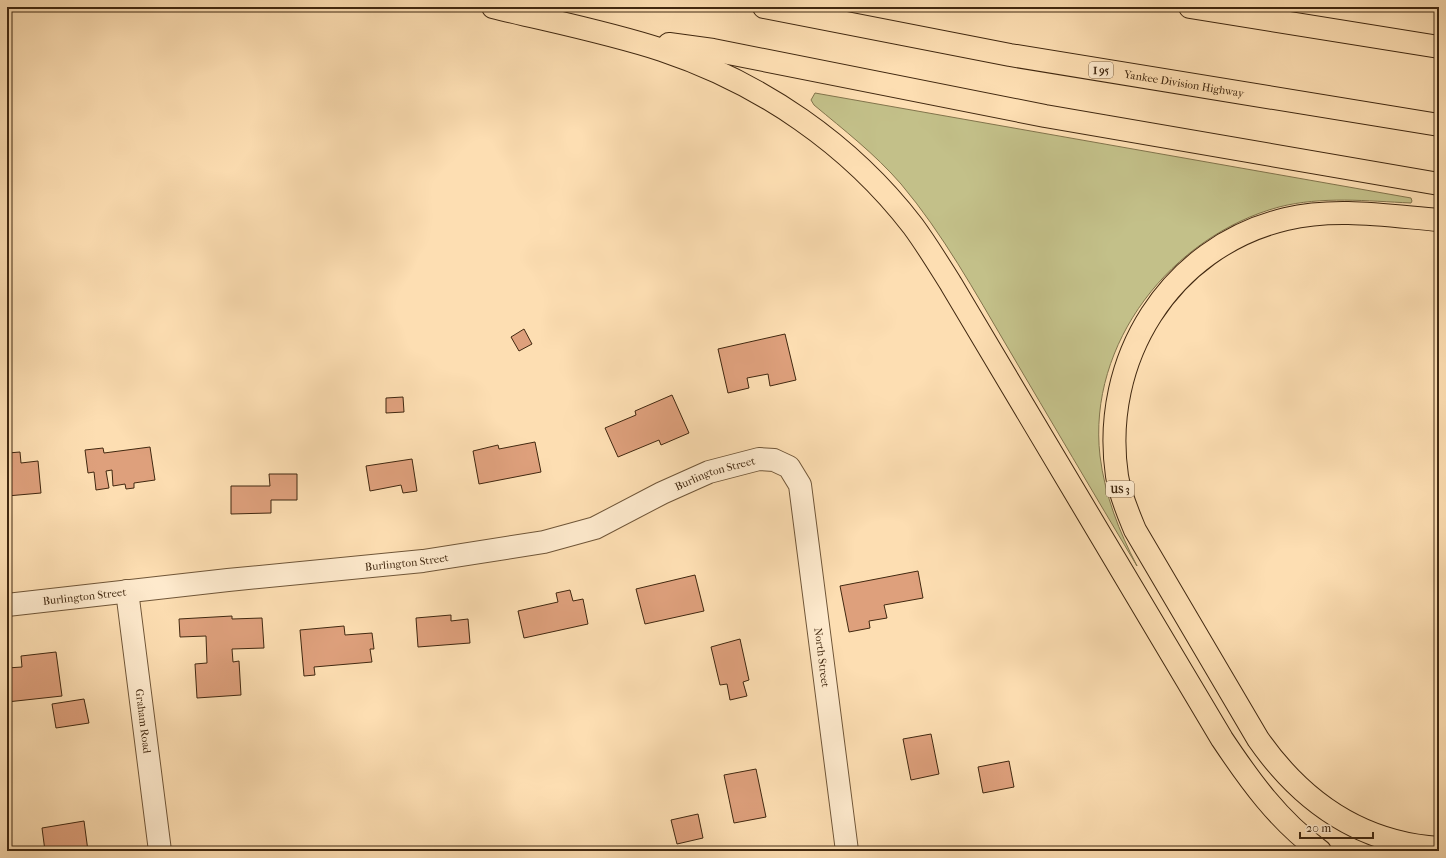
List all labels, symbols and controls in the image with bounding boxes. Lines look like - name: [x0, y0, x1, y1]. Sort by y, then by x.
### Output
- road number: I 95: [1089, 62, 1113, 78]
- street label: Yankee Division Highway: [1122, 68, 1246, 100]
- street label: Burlington Street: [673, 454, 757, 493]
- road number: US 3: [1106, 481, 1134, 497]
- street label: Burlington Street: [364, 551, 450, 574]
- street label: Burlington Street: [42, 586, 127, 608]
- street label: North Street: [811, 627, 832, 688]
- street label: Graham Road: [132, 688, 154, 755]
- scale bar: [1300, 814, 1373, 840]
- text: 20 m: [1306, 821, 1331, 835]

